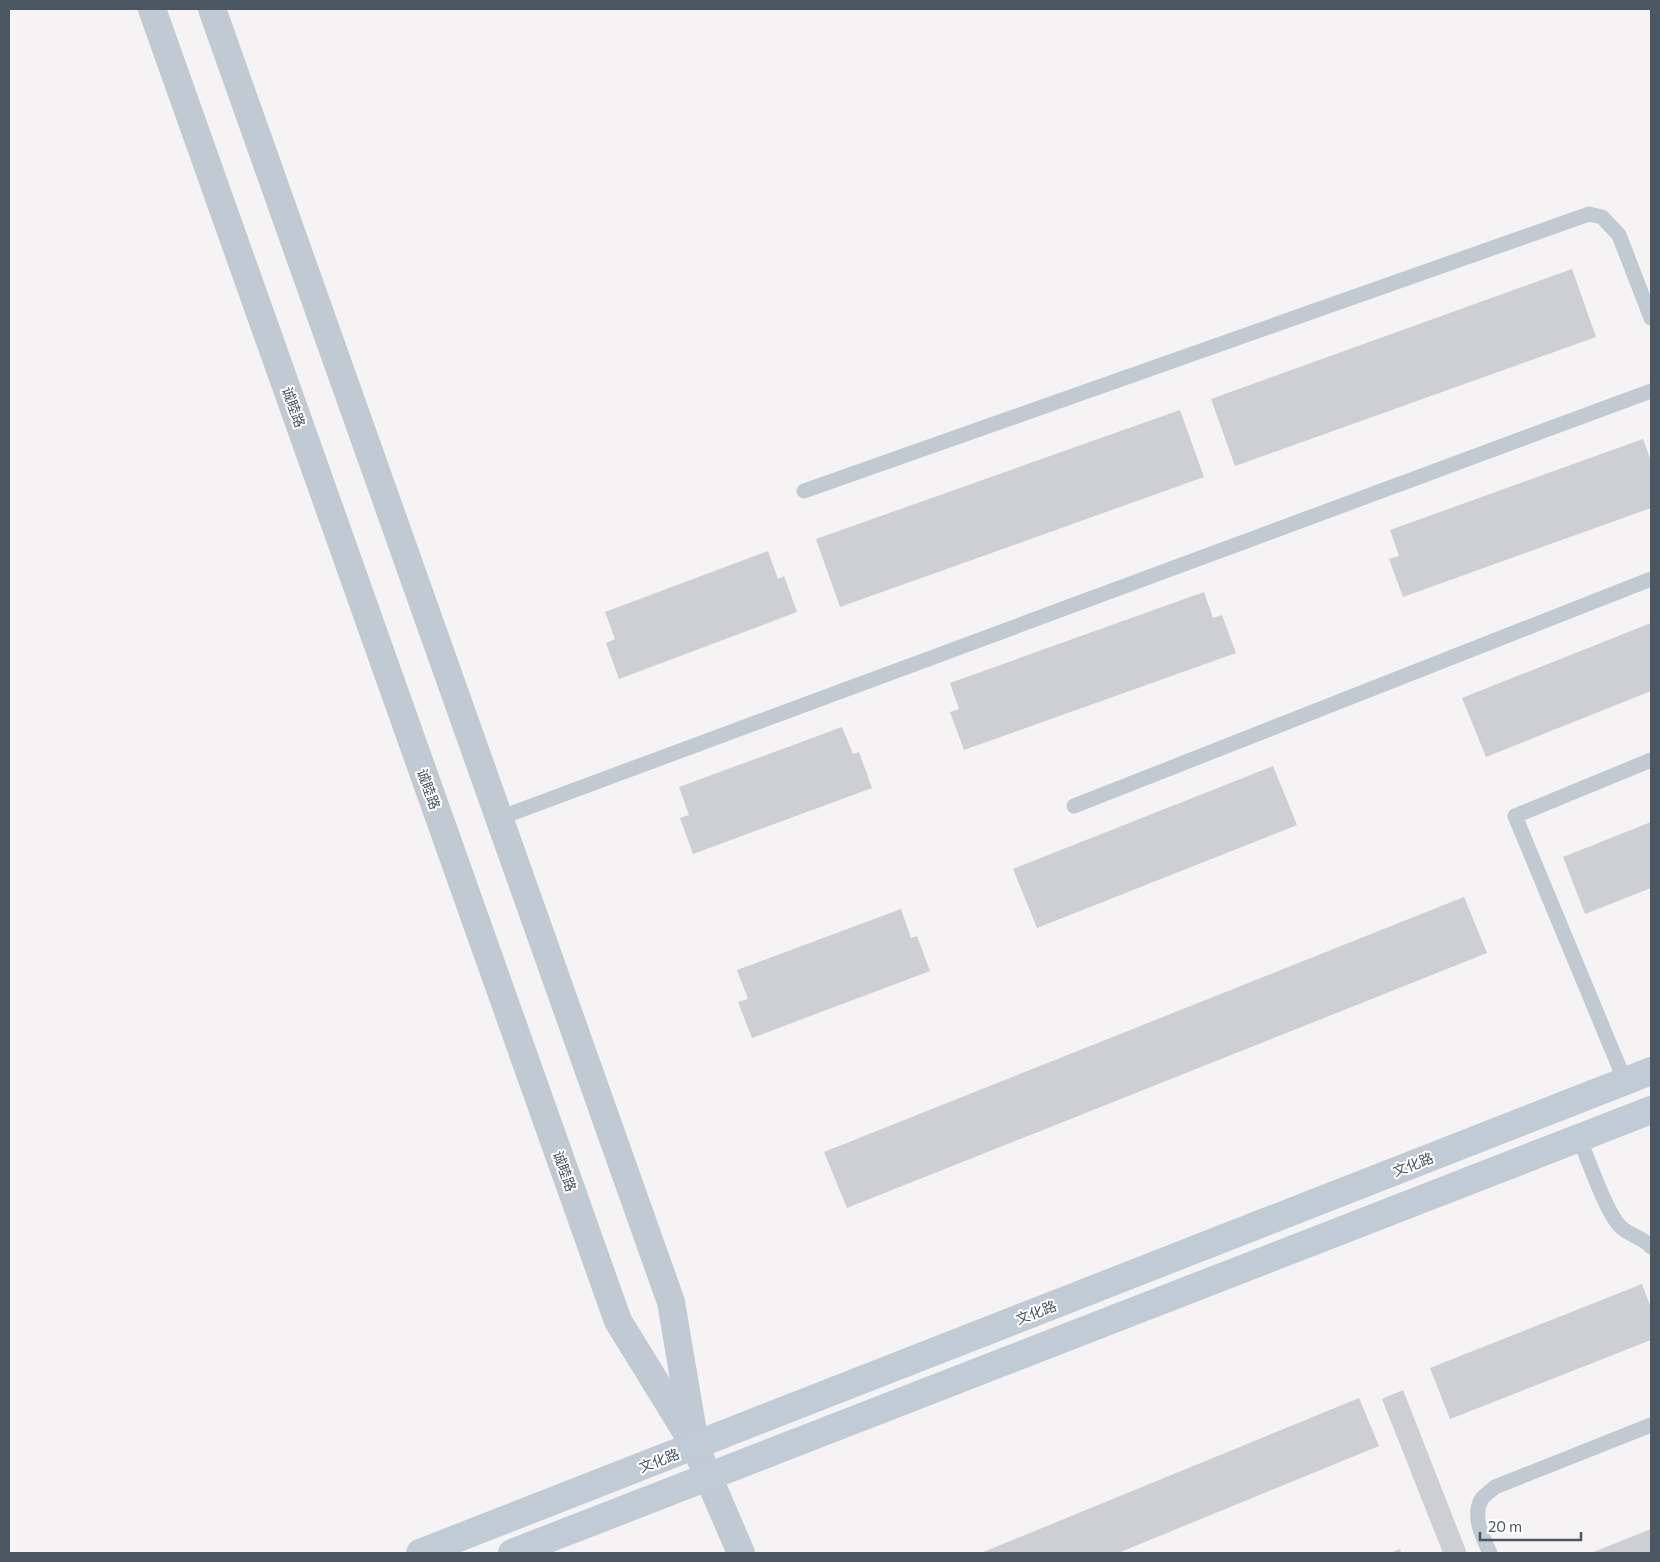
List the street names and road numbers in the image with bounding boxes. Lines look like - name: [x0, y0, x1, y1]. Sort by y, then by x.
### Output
- street label: 诚睦路: [279, 384, 309, 430]
- street label: 诚睦路: [414, 766, 444, 812]
- street label: 诚睦路: [550, 1148, 580, 1194]
- street label: 文化路: [1390, 1149, 1436, 1179]
- street label: 文化路: [1013, 1297, 1059, 1327]
- street label: 文化路: [636, 1445, 682, 1475]

